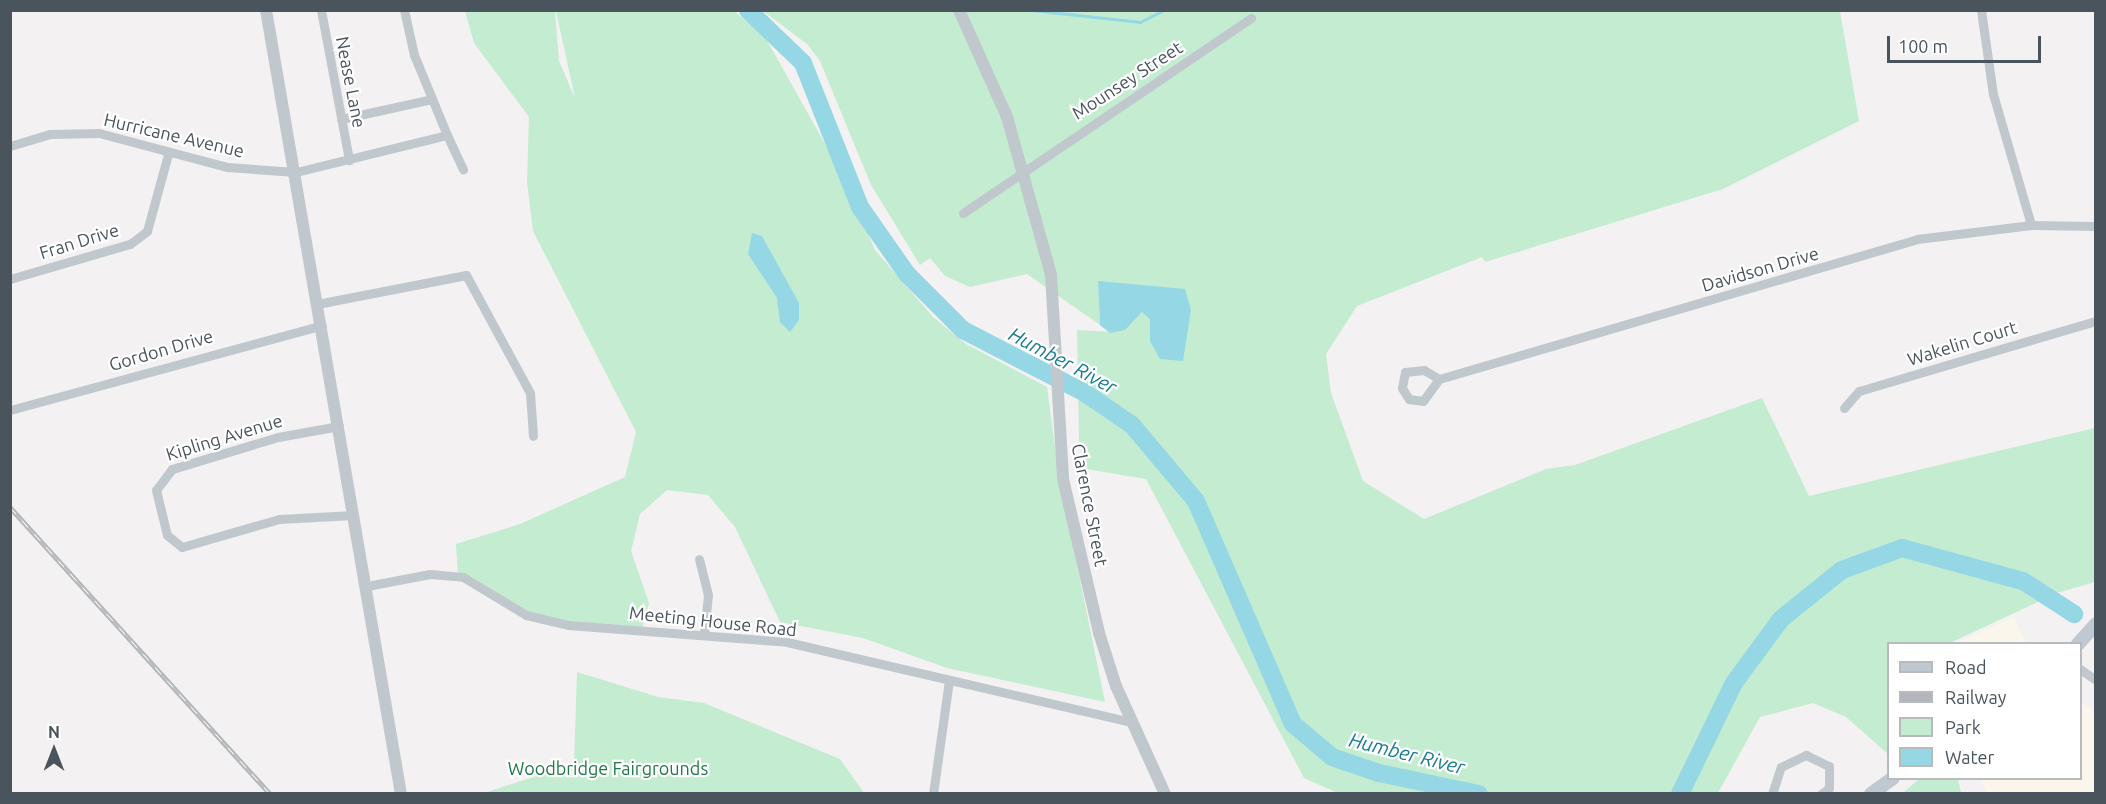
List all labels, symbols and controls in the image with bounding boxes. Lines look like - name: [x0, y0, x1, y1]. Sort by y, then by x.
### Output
- scale bar: [1890, 24, 2044, 62]
- street label: Nease Lane: [332, 35, 370, 129]
- street label: Mounsey Street: [1068, 36, 1186, 124]
- text: 100 m: [1898, 36, 1948, 56]
- street label: Hurricane Avenue: [102, 108, 246, 162]
- street label: Fran Drive: [37, 219, 121, 263]
- street label: Davidson Drive: [1699, 242, 1821, 296]
- street label: Wakelin Court: [1905, 316, 2019, 370]
- water label: Humber River: [1005, 322, 1121, 398]
- street label: Gordon Drive: [106, 325, 216, 375]
- street label: Kipling Avenue: [163, 409, 285, 465]
- street label: Clarence Street: [1068, 442, 1112, 568]
- street label: Meeting House Road: [628, 601, 798, 641]
- legend: [1887, 642, 2082, 780]
- text: Road: [1945, 657, 1987, 677]
- text: Railway: [1945, 687, 2006, 707]
- text: Park: [1945, 717, 1981, 737]
- north arrow: [24, 720, 84, 780]
- text: N: [48, 723, 60, 741]
- water label: Humber River: [1347, 727, 1467, 779]
- text: Water: [1945, 747, 1994, 767]
- park label: Woodbridge Fairgrounds: [508, 757, 708, 779]

